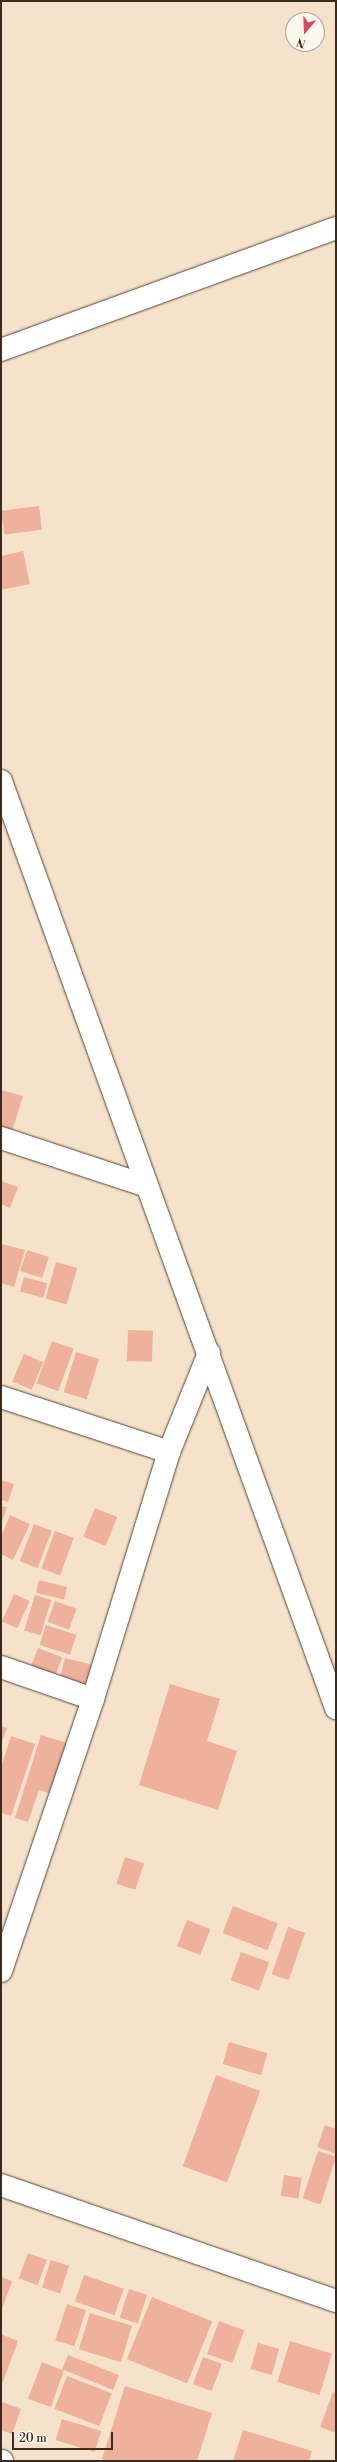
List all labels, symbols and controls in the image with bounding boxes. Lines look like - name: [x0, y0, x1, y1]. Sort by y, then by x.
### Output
- north arrow: [285, 12, 325, 52]
- text: N: [295, 34, 308, 50]
- scale bar: [14, 2424, 115, 2450]
- text: 20 m: [19, 2431, 47, 2446]

